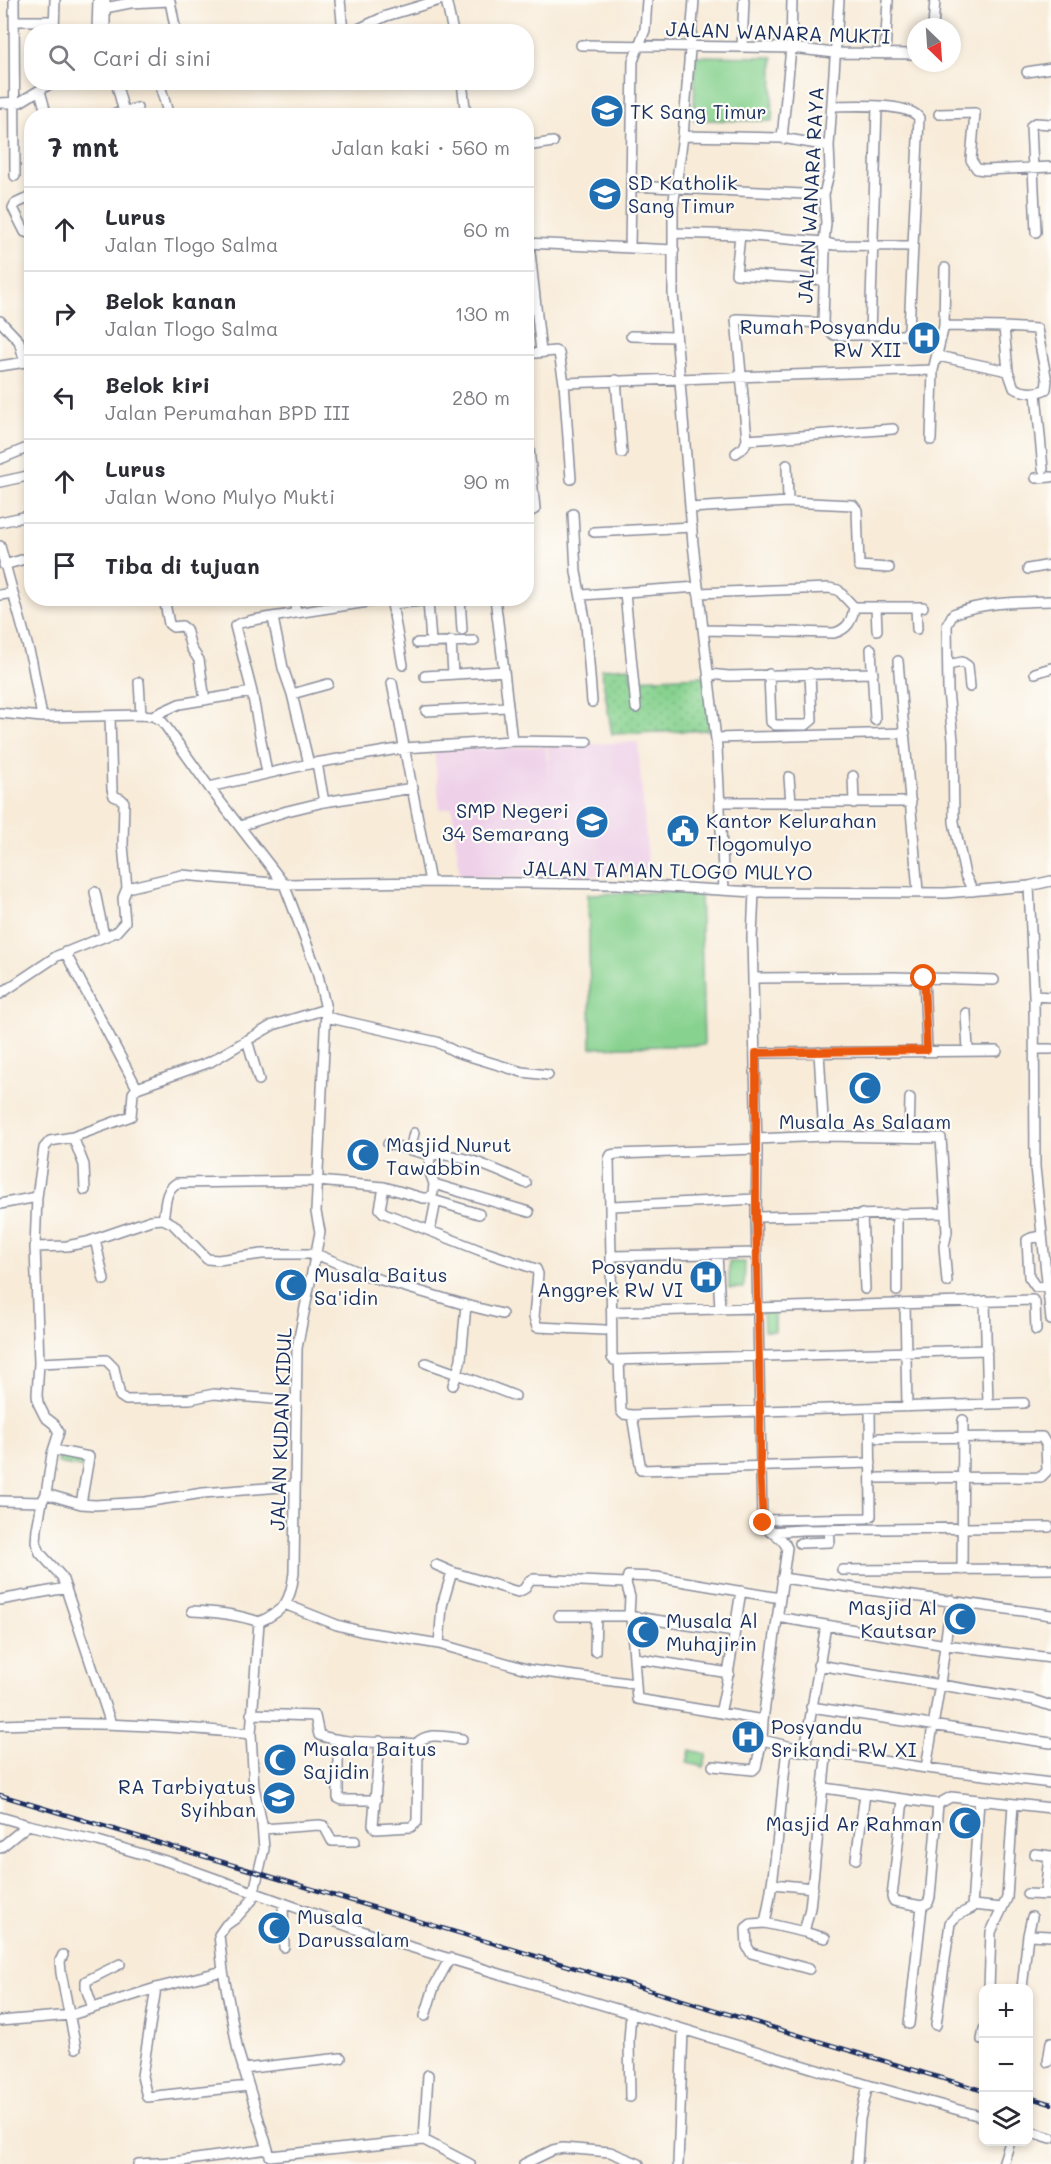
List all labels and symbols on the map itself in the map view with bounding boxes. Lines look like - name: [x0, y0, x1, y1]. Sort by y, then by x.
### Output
- street label: JALAN WANARA MUKTI: [665, 15, 891, 49]
- north arrow: [907, 18, 961, 72]
- street label: JALAN WANARA RAYA: [791, 86, 829, 304]
- school or university icon: TK Sang Timur: [589, 93, 625, 129]
- place label: TK Sang Timur: [630, 98, 767, 124]
- place label: SD Katholik Sang Timur: [628, 169, 738, 218]
- school or university icon: SD Katholik Sang Timur: [587, 176, 623, 212]
- place label: Rumah Posyandu RW XII: [740, 313, 901, 362]
- hospital icon: Rumah Posyandu RW XII: [906, 320, 942, 356]
- place label: SMP Negeri 34 Semarang: [442, 797, 569, 846]
- school or university icon: SMP Negeri 34 Semarang: [574, 804, 610, 840]
- place label: Kantor Kelurahan Tlogomulyo: [706, 807, 877, 856]
- public building icon: Kantor Kelurahan Tlogomulyo: [665, 813, 701, 849]
- street label: JALAN TAMAN TLOGO MULYO: [523, 854, 813, 886]
- route start: [910, 964, 936, 990]
- mosque icon: Musala As Salaam: [847, 1070, 883, 1106]
- place label: Musala As Salaam: [779, 1108, 951, 1134]
- place label: Masjid Nurut Tawabbin: [386, 1131, 512, 1180]
- mosque icon: Masjid Nurut Tawabbin: [345, 1137, 381, 1173]
- place label: Posyandu Anggrek RW VI: [537, 1253, 683, 1302]
- hospital icon: Posyandu Anggrek RW VI: [688, 1259, 724, 1295]
- place label: Musala Baitus Sa'idin: [314, 1261, 447, 1310]
- mosque icon: Musala Baitus Sa'idin: [273, 1267, 309, 1303]
- street label: JALAN KUDAN KIDUL: [263, 1327, 297, 1531]
- route end: [749, 1509, 775, 1535]
- place label: Masjid Al Kautsar: [848, 1594, 937, 1643]
- mosque icon: Masjid Al Kautsar: [942, 1601, 978, 1637]
- place label: Musala Al Muhajirin: [666, 1607, 758, 1656]
- mosque icon: Musala Al Muhajirin: [625, 1614, 661, 1650]
- place label: Posyandu Srikandi RW XI: [771, 1713, 917, 1762]
- hospital icon: Posyandu Srikandi RW XI: [730, 1719, 766, 1755]
- place label: Musala Baitus Sajidin: [303, 1735, 436, 1784]
- mosque icon: Musala Baitus Sajidin: [262, 1742, 298, 1778]
- place label: RA Tarbiyatus Syihban: [118, 1773, 256, 1822]
- school or university icon: RA Tarbiyatus Syihban: [261, 1780, 297, 1816]
- mosque icon: Masjid Ar Rahman: [947, 1805, 983, 1841]
- place label: Masjid Ar Rahman: [766, 1810, 942, 1836]
- place label: Musala Darussalam: [297, 1903, 410, 1952]
- mosque icon: Musala Darussalam: [256, 1910, 292, 1946]

